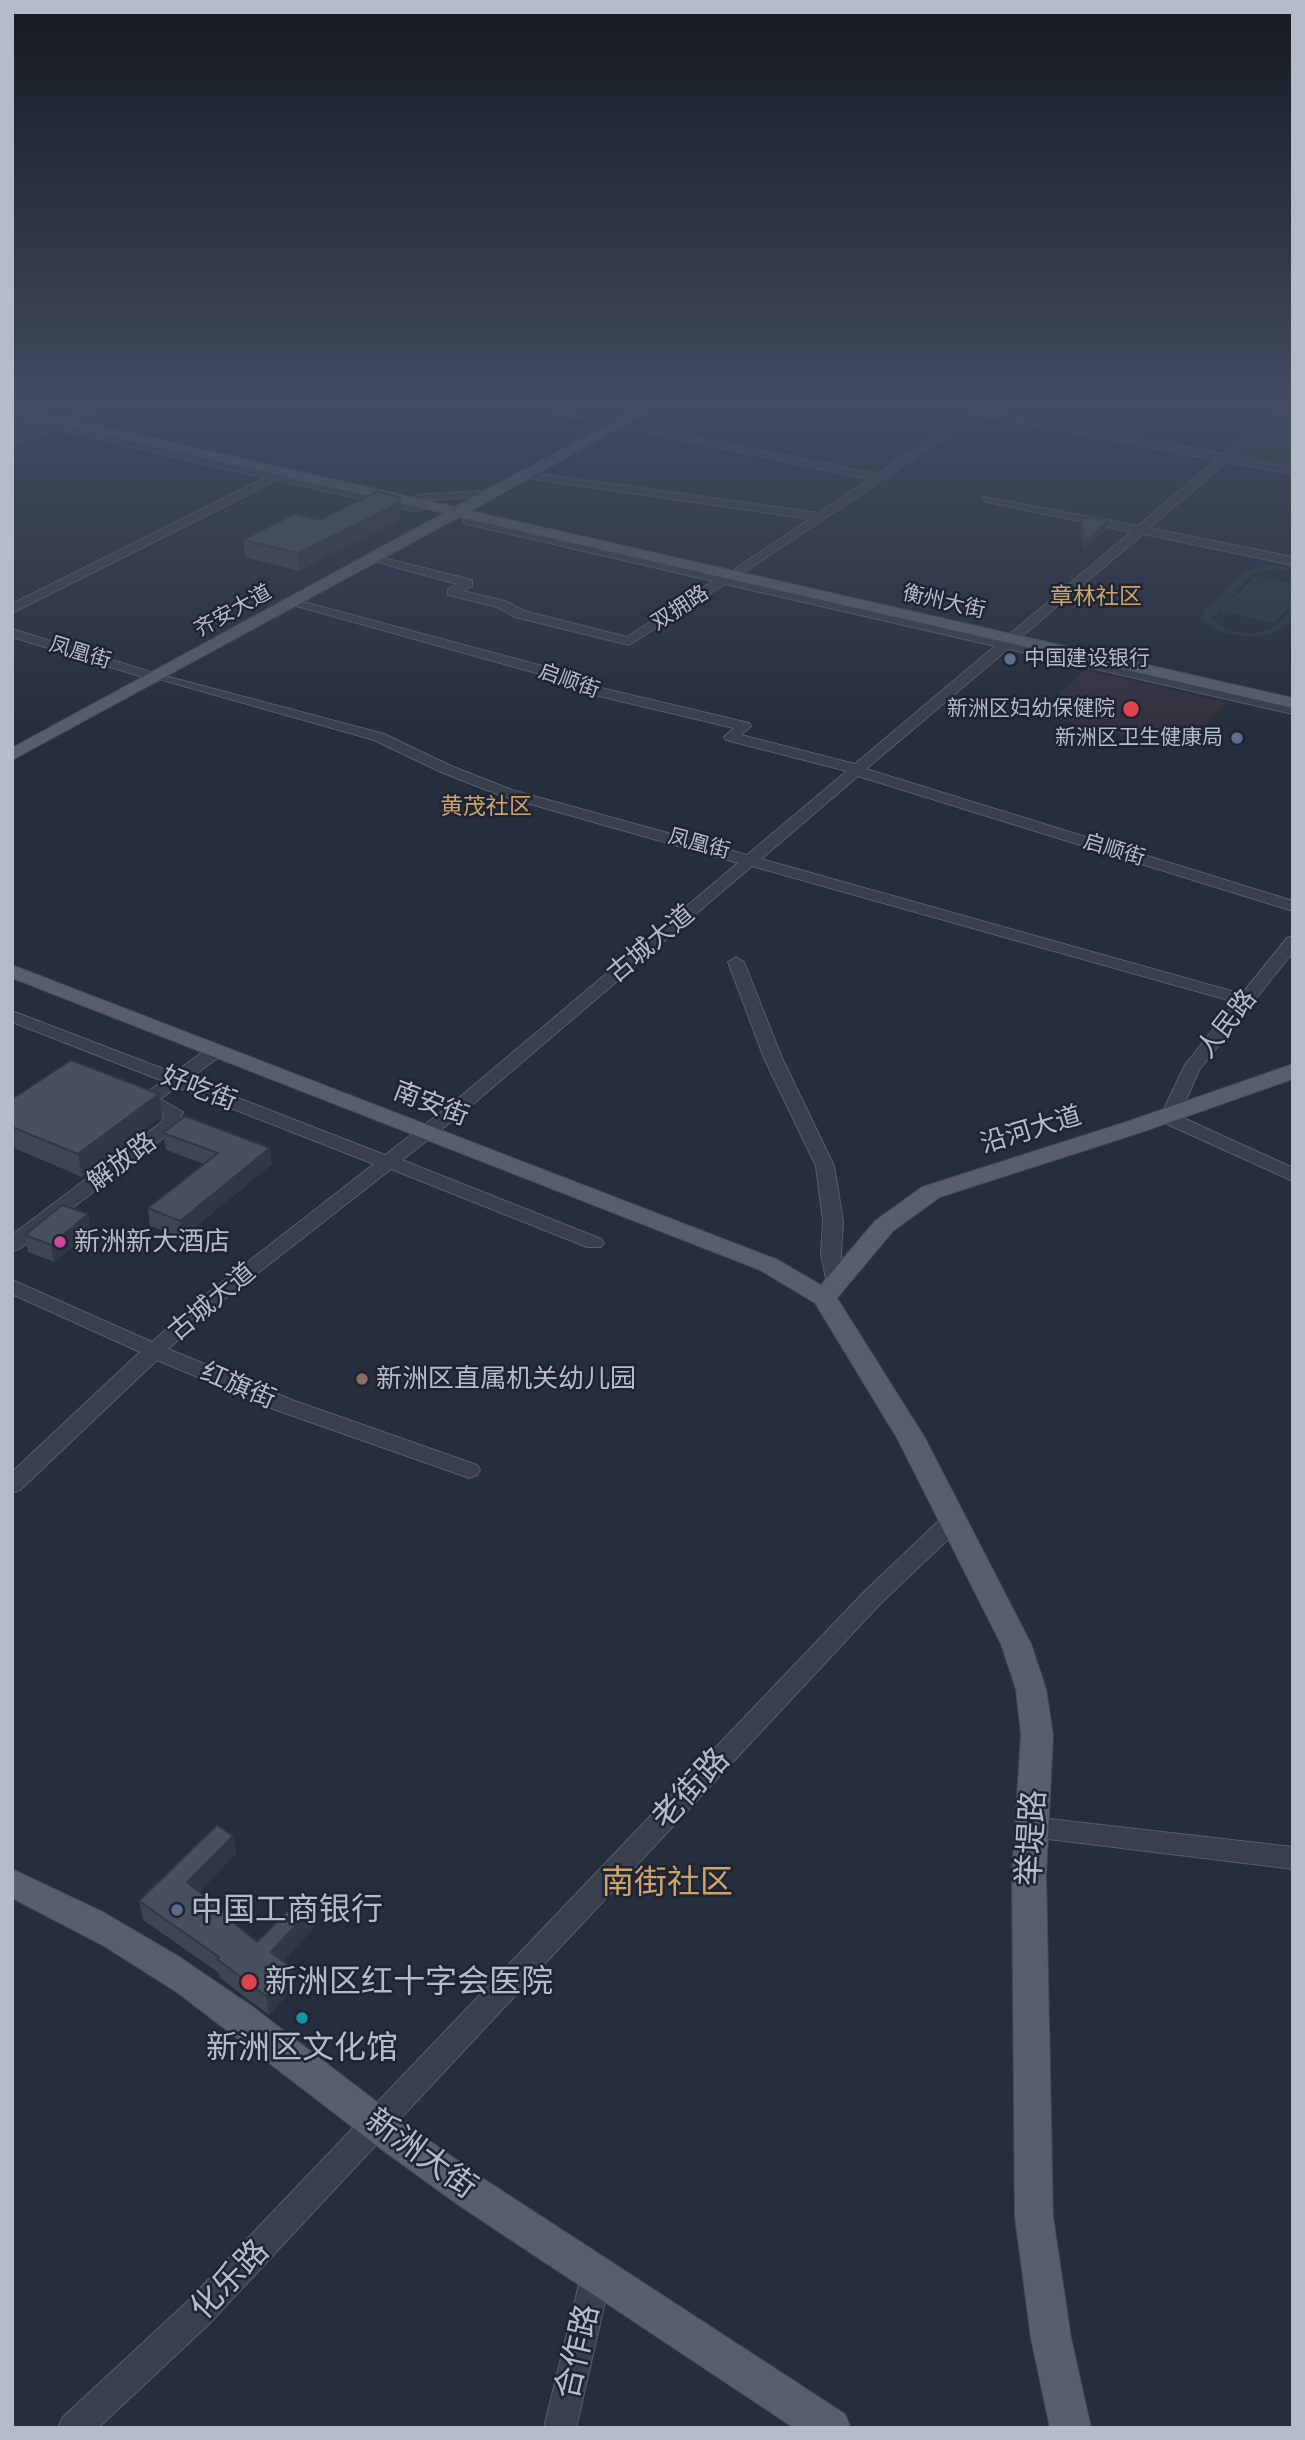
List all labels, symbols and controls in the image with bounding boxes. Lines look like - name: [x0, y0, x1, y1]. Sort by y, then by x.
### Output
- street label: 齐安大道: [190, 580, 276, 642]
- street label: 双拥路: [647, 580, 713, 636]
- street label: 衡州大街: [900, 580, 988, 624]
- district label: 章林社区: [1050, 583, 1142, 611]
- street label: 凤凰街: [46, 632, 114, 674]
- place label: 中国建设银行: [1024, 646, 1150, 672]
- marker: 中国建设银行: [1002, 651, 1018, 667]
- street label: 启顺街: [535, 658, 603, 704]
- place label: 新洲区妇幼保健院: [947, 696, 1115, 722]
- marker: 新洲区妇幼保健院: [1121, 699, 1141, 719]
- place label: 新洲区卫生健康局: [1055, 725, 1223, 751]
- marker: 新洲区卫生健康局: [1229, 730, 1245, 746]
- district label: 黄茂社区: [440, 793, 532, 821]
- street label: 凤凰街: [665, 824, 733, 864]
- street label: 启顺街: [1080, 829, 1148, 871]
- street label: 古城大道: [601, 899, 701, 989]
- street label: 人民路: [1191, 984, 1263, 1064]
- street label: 好吃街: [157, 1060, 241, 1118]
- street label: 南安街: [389, 1075, 473, 1133]
- street label: 沿河大道: [977, 1100, 1085, 1160]
- street label: 解放路: [81, 1126, 163, 1198]
- place label: 新洲新大酒店: [74, 1226, 230, 1258]
- marker: 新洲新大酒店: [52, 1234, 68, 1250]
- street label: 古城大道: [162, 1257, 262, 1347]
- street label: 红旗街: [196, 1356, 280, 1416]
- place label: 新洲区直属机关幼儿园: [376, 1363, 636, 1395]
- marker: 新洲区直属机关幼儿园: [354, 1371, 370, 1387]
- street label: 老街路: [644, 1741, 738, 1837]
- street label: 举堤路: [1010, 1789, 1054, 1887]
- district label: 南街社区: [601, 1863, 733, 1903]
- place label: 中国工商银行: [191, 1891, 383, 1929]
- marker: 中国工商银行: [169, 1902, 185, 1918]
- place label: 新洲区红十字会医院: [265, 1963, 553, 2001]
- marker: 新洲区红十字会医院: [239, 1972, 259, 1992]
- marker: 新洲区文化馆: [294, 2010, 310, 2026]
- place label: 新洲区文化馆: [206, 2029, 398, 2067]
- street label: 新洲大街: [358, 2101, 484, 2207]
- street label: 化乐路: [183, 2232, 277, 2328]
- street label: 合作路: [548, 2301, 608, 2403]

